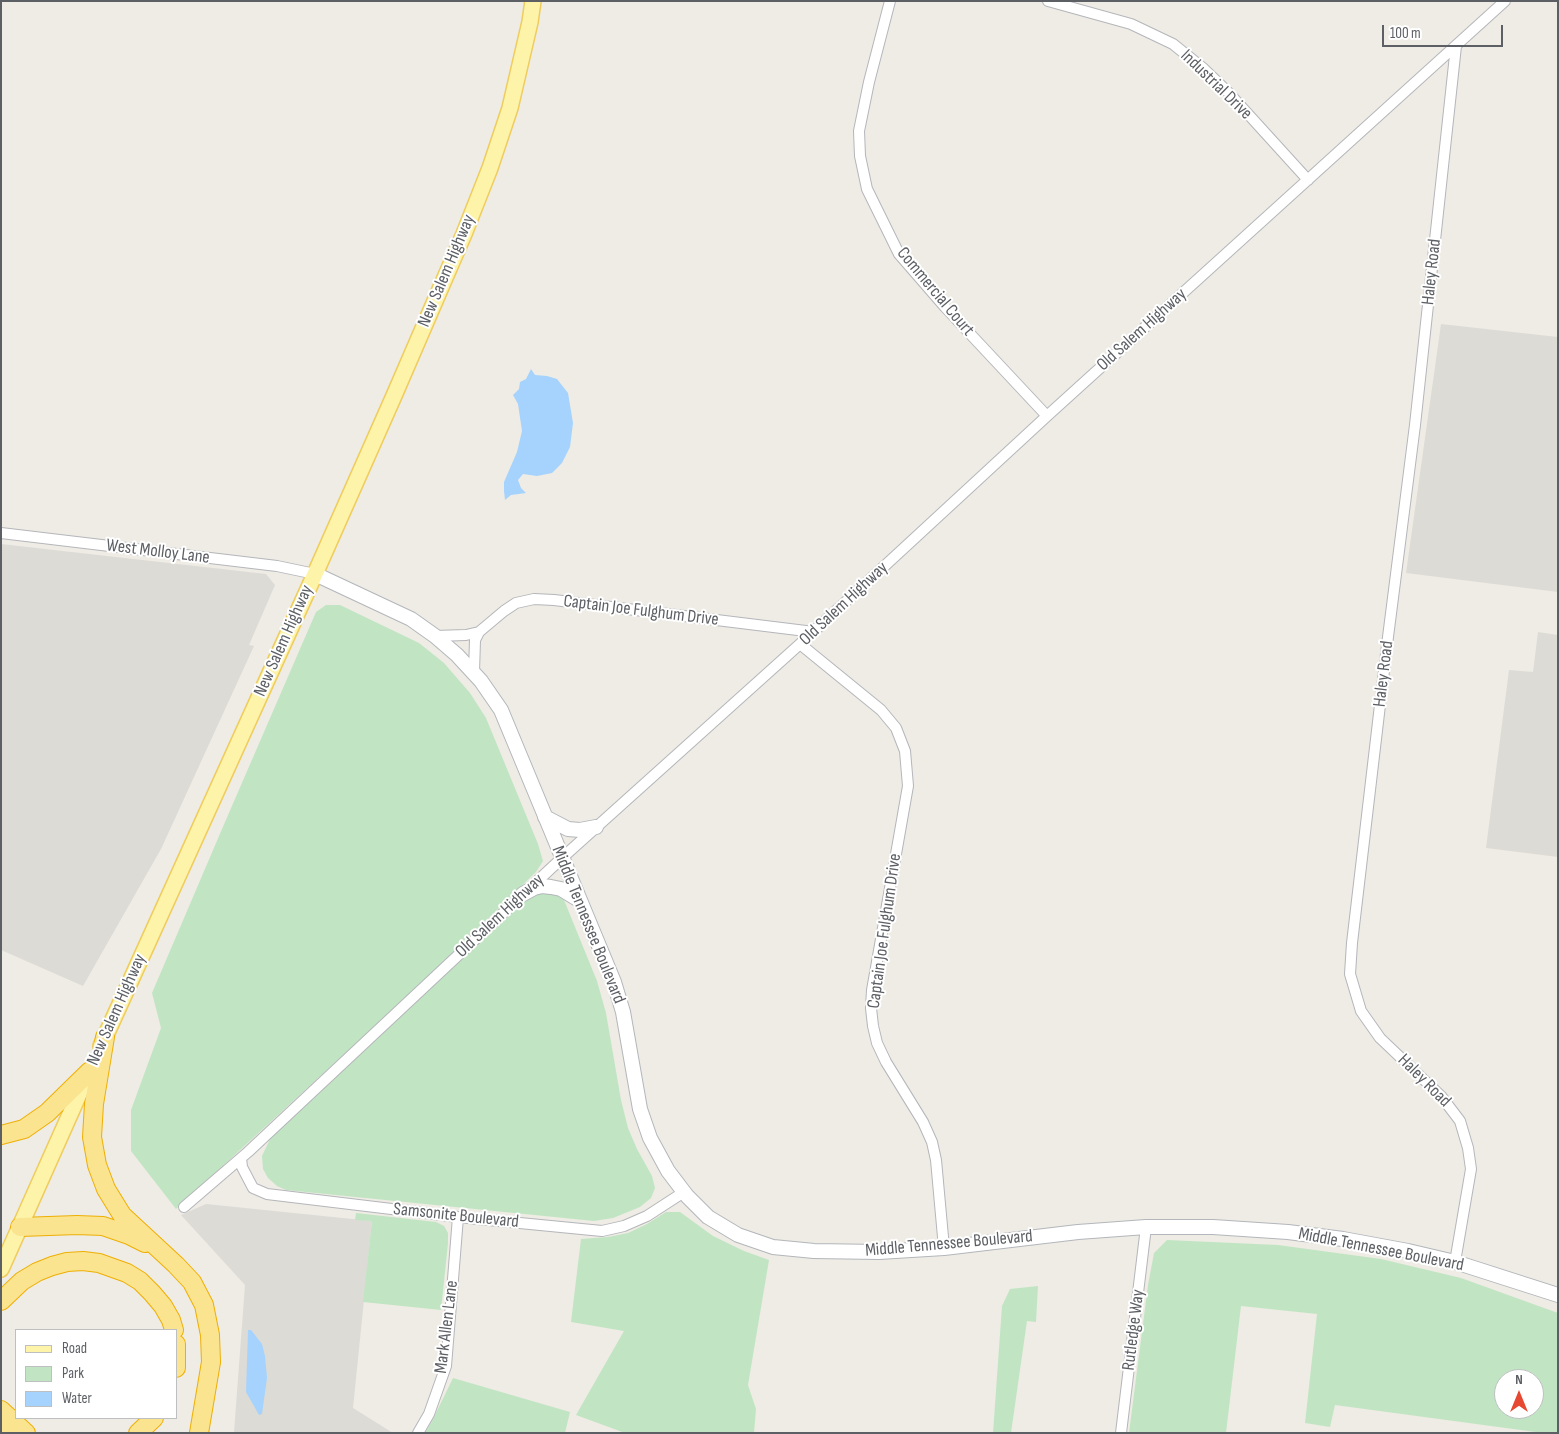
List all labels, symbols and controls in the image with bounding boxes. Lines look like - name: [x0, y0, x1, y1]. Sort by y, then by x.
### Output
- scale bar: [1384, 15, 1505, 47]
- text: 100 m: [1390, 24, 1421, 43]
- street label: Industrial Drive: [1176, 45, 1256, 125]
- street label: New Salem Highway: [414, 212, 480, 330]
- street label: Haley Road: [1418, 238, 1446, 306]
- street label: Commercial Court: [892, 243, 978, 341]
- street label: Old Salem Highway: [1093, 284, 1191, 376]
- street label: West Molloy Lane: [105, 535, 211, 569]
- street label: Old Salem Highway: [795, 557, 893, 651]
- street label: New Salem Highway: [250, 582, 318, 700]
- street label: Captain Joe Fulghum Drive: [562, 591, 720, 631]
- street label: Haley Road: [1369, 640, 1399, 708]
- street label: Middle Tennessee Boulevard: [547, 843, 629, 1007]
- street label: Captain Joe Fulghum Drive: [863, 852, 907, 1010]
- street label: Old Salem Highway: [451, 869, 549, 963]
- street label: New Salem Highway: [83, 951, 151, 1069]
- street label: Haley Road: [1393, 1050, 1455, 1112]
- street label: Samsonite Boulevard: [392, 1199, 520, 1233]
- street label: Middle Tennessee Boulevard: [1296, 1223, 1466, 1277]
- street label: Middle Tennessee Boulevard: [864, 1226, 1034, 1262]
- street label: Mark Allen Lane: [431, 1279, 463, 1375]
- street label: Rutledge Way: [1118, 1288, 1150, 1372]
- legend: [15, 1329, 178, 1419]
- text: Road: [62, 1339, 87, 1358]
- text: Park: [62, 1364, 84, 1383]
- north arrow: [1494, 1369, 1544, 1419]
- text: N: [1515, 1371, 1523, 1388]
- text: Water: [62, 1389, 92, 1408]

